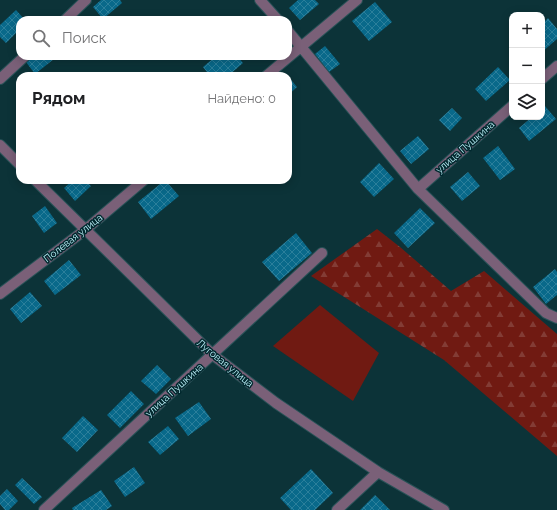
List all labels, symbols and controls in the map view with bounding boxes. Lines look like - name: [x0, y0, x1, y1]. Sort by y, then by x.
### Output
- map controls: [509, 12, 545, 120]
- button: +: [509, 12, 545, 48]
- search box: [16, 16, 292, 60]
- icon: search: [30, 27, 52, 49]
- text: Поиск: [62, 29, 107, 47]
- button: −: [509, 48, 545, 84]
- button: layers: [509, 84, 545, 120]
- text: Рядом: [32, 88, 85, 108]
- text: Найдено: 0: [207, 91, 276, 106]
- street label: улица Пушкина: [434, 119, 496, 175]
- street label: Полевая улица: [42, 212, 104, 264]
- street label: Луговая улица: [195, 337, 255, 389]
- street label: улица Пушкина: [143, 361, 205, 419]

